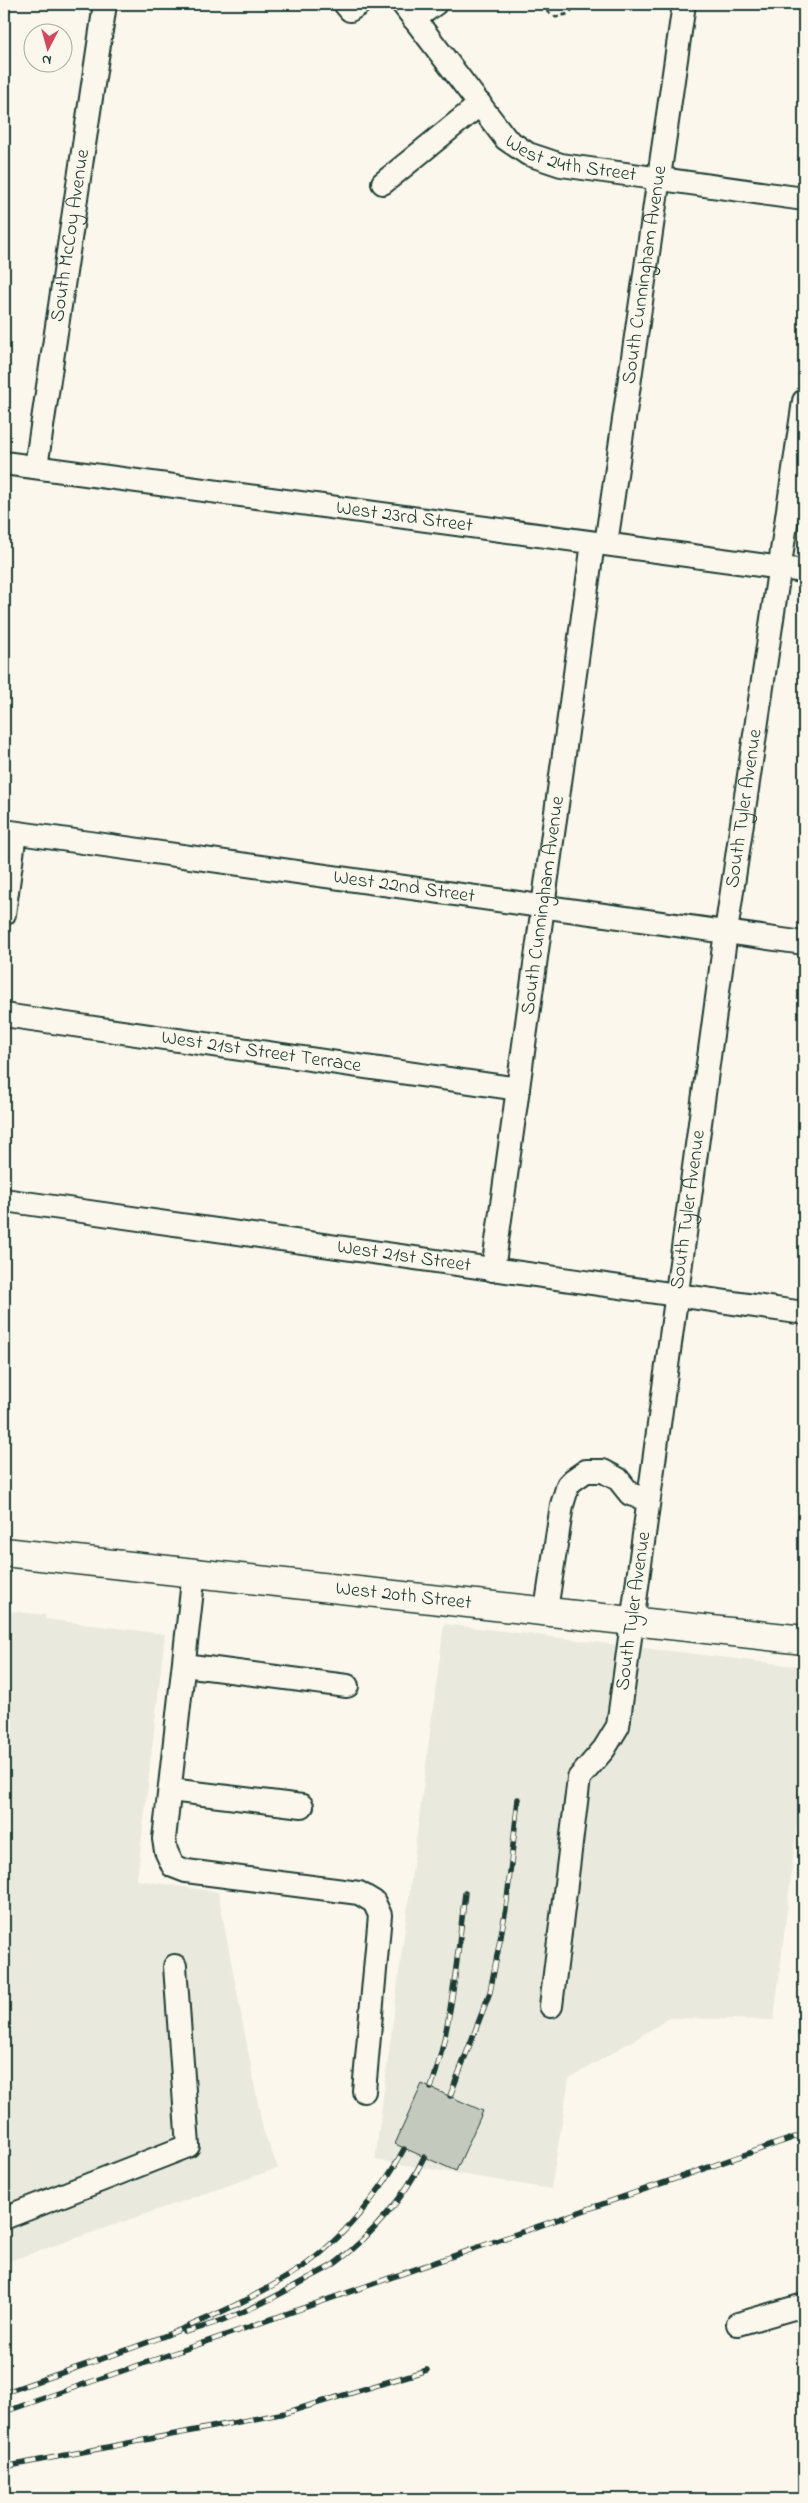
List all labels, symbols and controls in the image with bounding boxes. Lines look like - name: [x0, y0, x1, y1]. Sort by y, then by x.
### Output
- north arrow: [22, 22, 72, 72]
- text: N: [41, 49, 53, 70]
- street label: West 24th Street: [499, 128, 638, 190]
- street label: South McCoy Avenue: [43, 147, 98, 324]
- street label: South Cunningham Avenue: [615, 164, 675, 386]
- street label: West 23rd Street: [334, 493, 475, 541]
- street label: South Tyler Avenue: [718, 727, 770, 890]
- street label: South Cunningham Avenue: [514, 794, 573, 1017]
- street label: West 22nd Street: [331, 863, 477, 911]
- street label: West 21st Street Terrace: [160, 1023, 363, 1081]
- street label: South Tyler Avenue: [663, 1128, 713, 1291]
- street label: West 21st Street: [335, 1233, 473, 1280]
- street label: South Tyler Avenue: [608, 1530, 659, 1692]
- street label: West 20th Street: [334, 1574, 473, 1618]

